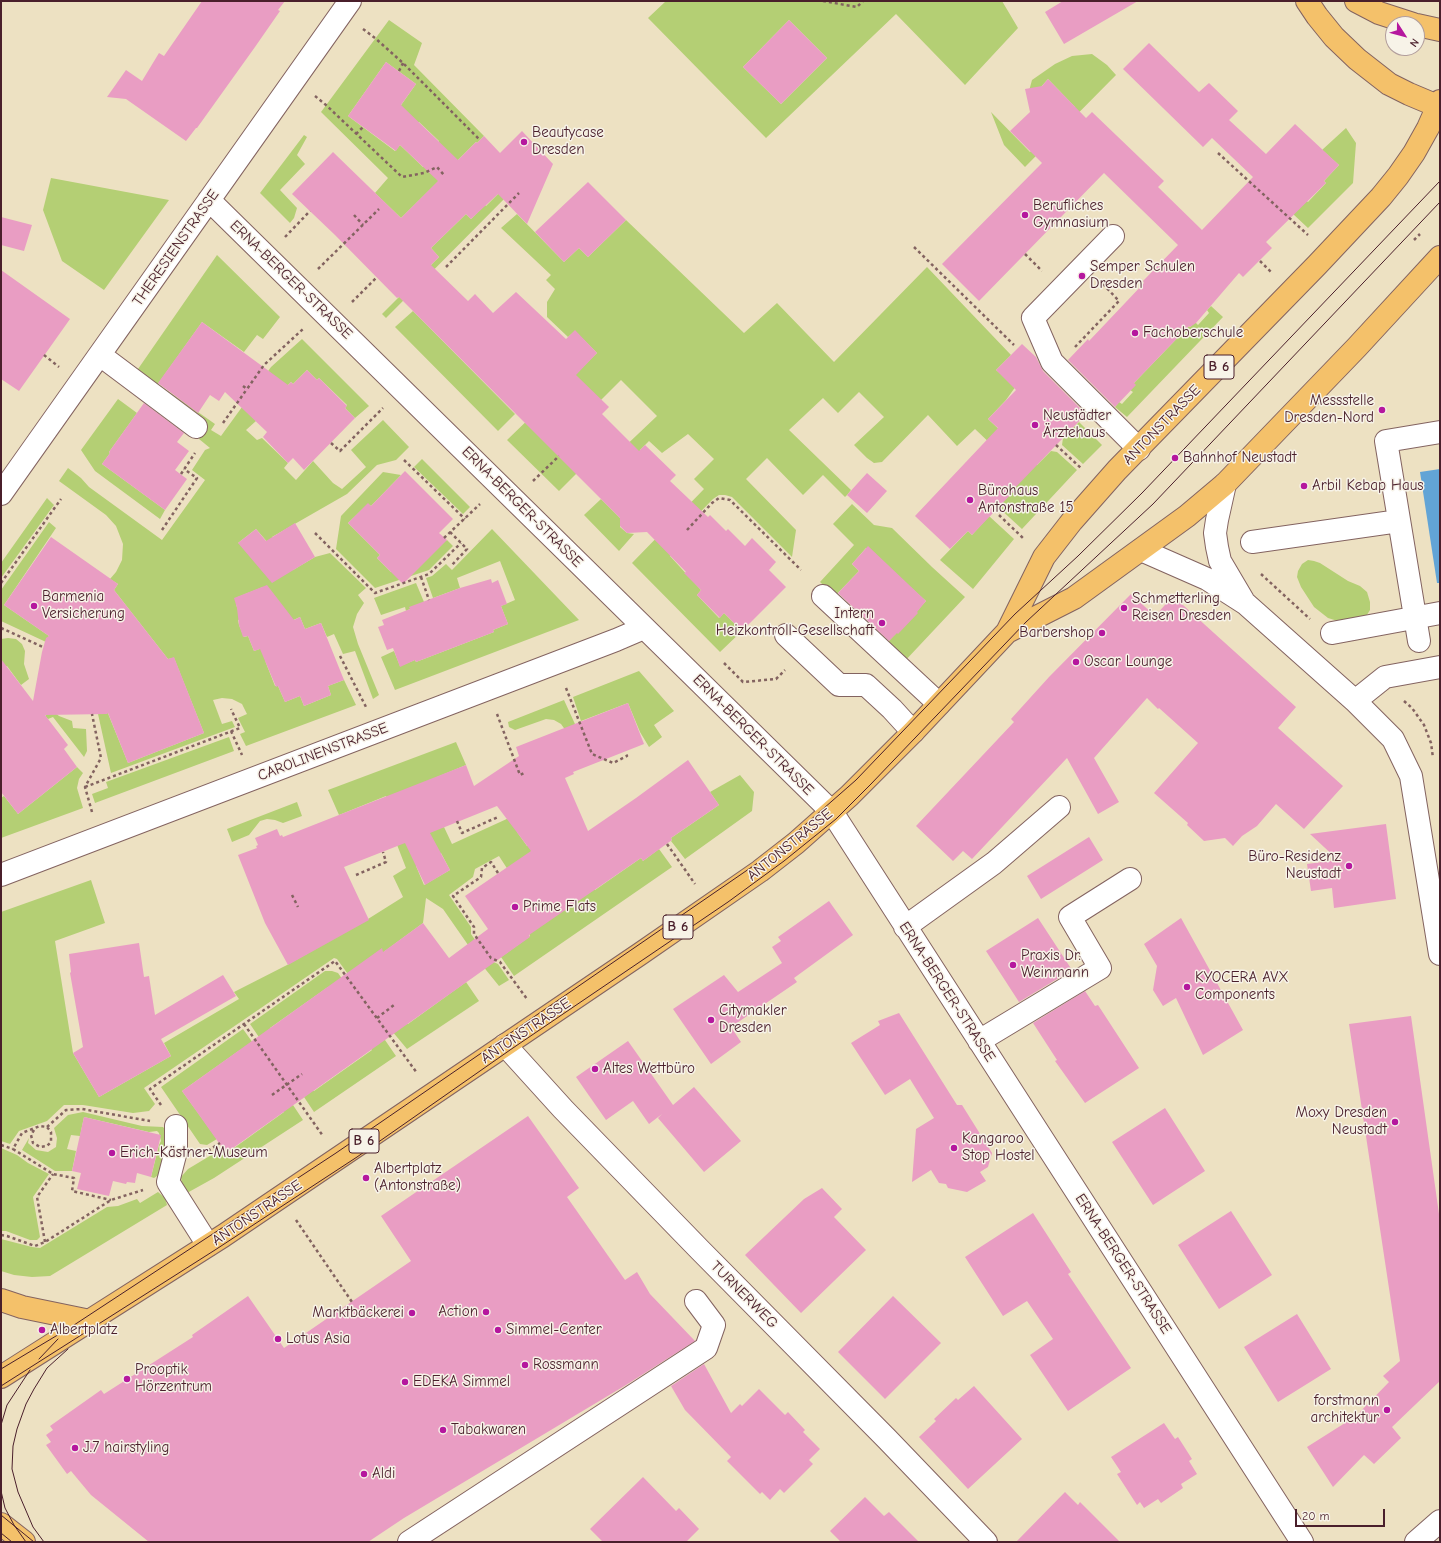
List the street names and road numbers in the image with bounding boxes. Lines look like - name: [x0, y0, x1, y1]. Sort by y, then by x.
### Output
- street label: THERESIENSTRASSE: [129, 186, 223, 310]
- street label: ERNA-BERGER-STRASSE: [226, 217, 356, 343]
- road number: B 6: [1204, 355, 1234, 379]
- street label: ANTONSTRASSE: [1119, 381, 1205, 469]
- street label: ERNA-BERGER-STRASSE: [458, 443, 586, 571]
- street label: ERNA-BERGER-STRASSE: [689, 671, 817, 799]
- street label: CAROLINENSTRASSE: [255, 719, 391, 785]
- street label: ANTONSTRASSE: [744, 805, 836, 885]
- road number: B 6: [663, 915, 693, 939]
- street label: ERNA-BERGER-STRASSE: [895, 919, 999, 1065]
- street label: ANTONSTRASSE: [478, 994, 574, 1068]
- road number: B 6: [349, 1129, 379, 1153]
- street label: ANTONSTRASSE: [209, 1176, 305, 1250]
- street label: ERNA-BERGER-STRASSE: [1071, 1191, 1175, 1337]
- street label: TURNERWEG: [707, 1258, 781, 1332]

